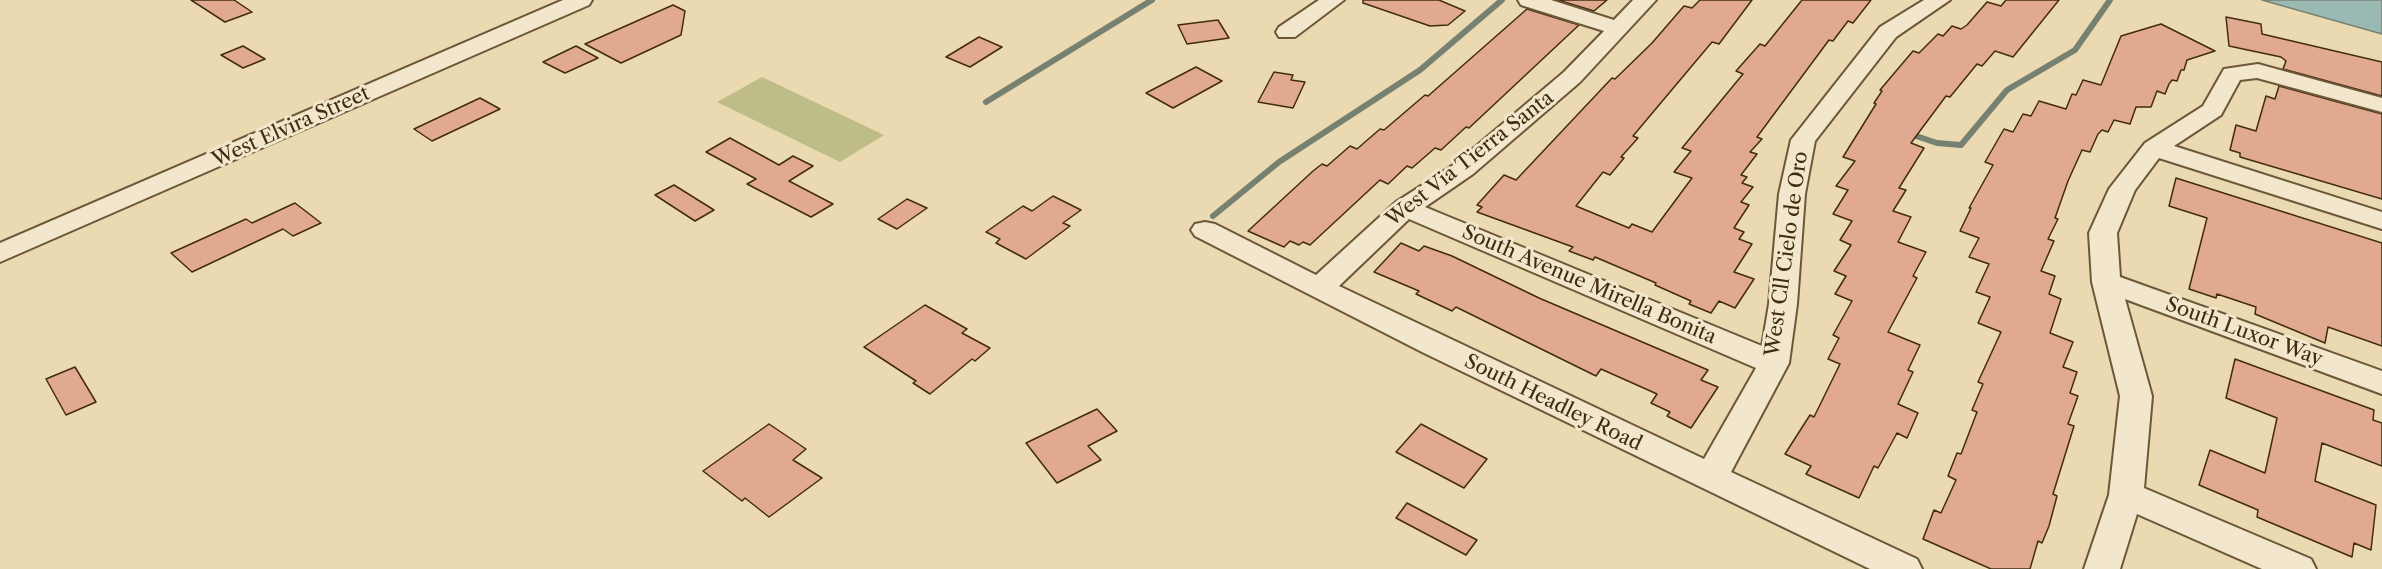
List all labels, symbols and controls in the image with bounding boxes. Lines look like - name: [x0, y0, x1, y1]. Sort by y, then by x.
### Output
- street label: West Elvira Street: [209, 82, 373, 172]
- street label: West Via Tierra Santa: [1381, 86, 1559, 232]
- street label: West Cll Cielo de Oro: [1761, 150, 1813, 358]
- street label: South Avenue Mirella Bonita: [1458, 220, 1720, 350]
- street label: South Luxor Way: [2162, 292, 2326, 372]
- street label: South Headley Road: [1460, 350, 1646, 456]

